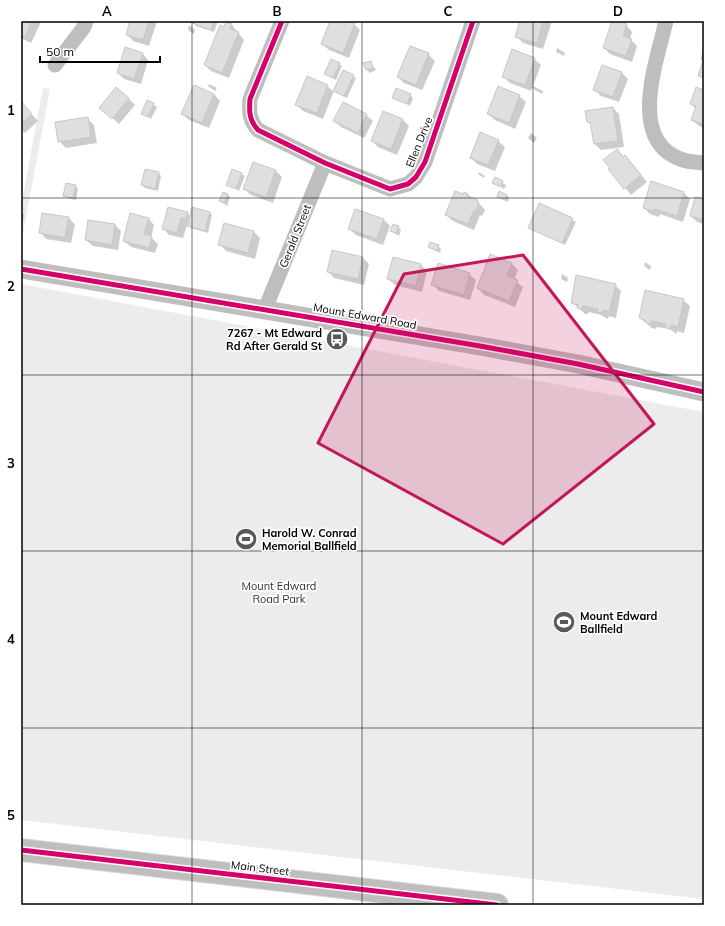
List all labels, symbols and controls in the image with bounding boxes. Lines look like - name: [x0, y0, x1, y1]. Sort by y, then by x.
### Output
- text: A: [102, 3, 112, 19]
- text: B: [273, 3, 282, 19]
- text: C: [444, 3, 453, 19]
- text: D: [613, 3, 623, 19]
- scale bar: [40, 38, 160, 64]
- text: 50 m: [46, 44, 74, 59]
- text: 1: [7, 102, 15, 118]
- street label: Ellen Drive: [402, 115, 436, 169]
- street label: Gerald Street: [276, 202, 314, 270]
- text: 2: [7, 278, 15, 294]
- street label: Mount Edward Road: [312, 300, 418, 332]
- place label: 7267 - Mt Edward Rd After Gerald St: [226, 326, 322, 353]
- bus stop icon: 7267 - Mt Edward Rd After Gerald St: [324, 326, 350, 352]
- text: 3: [7, 455, 15, 471]
- sports icon: Harold W. Conrad Memorial Ballfield: [233, 526, 259, 552]
- place label: Harold W. Conrad Memorial Ballfield: [262, 526, 357, 553]
- park label: Mount Edward Road Park: [242, 579, 316, 606]
- sports icon: Mount Edward Ballfield: [551, 609, 577, 635]
- place label: Mount Edward Ballfield: [580, 609, 657, 636]
- text: 4: [7, 631, 15, 647]
- text: 5: [7, 807, 15, 823]
- street label: Main Street: [230, 857, 290, 879]

